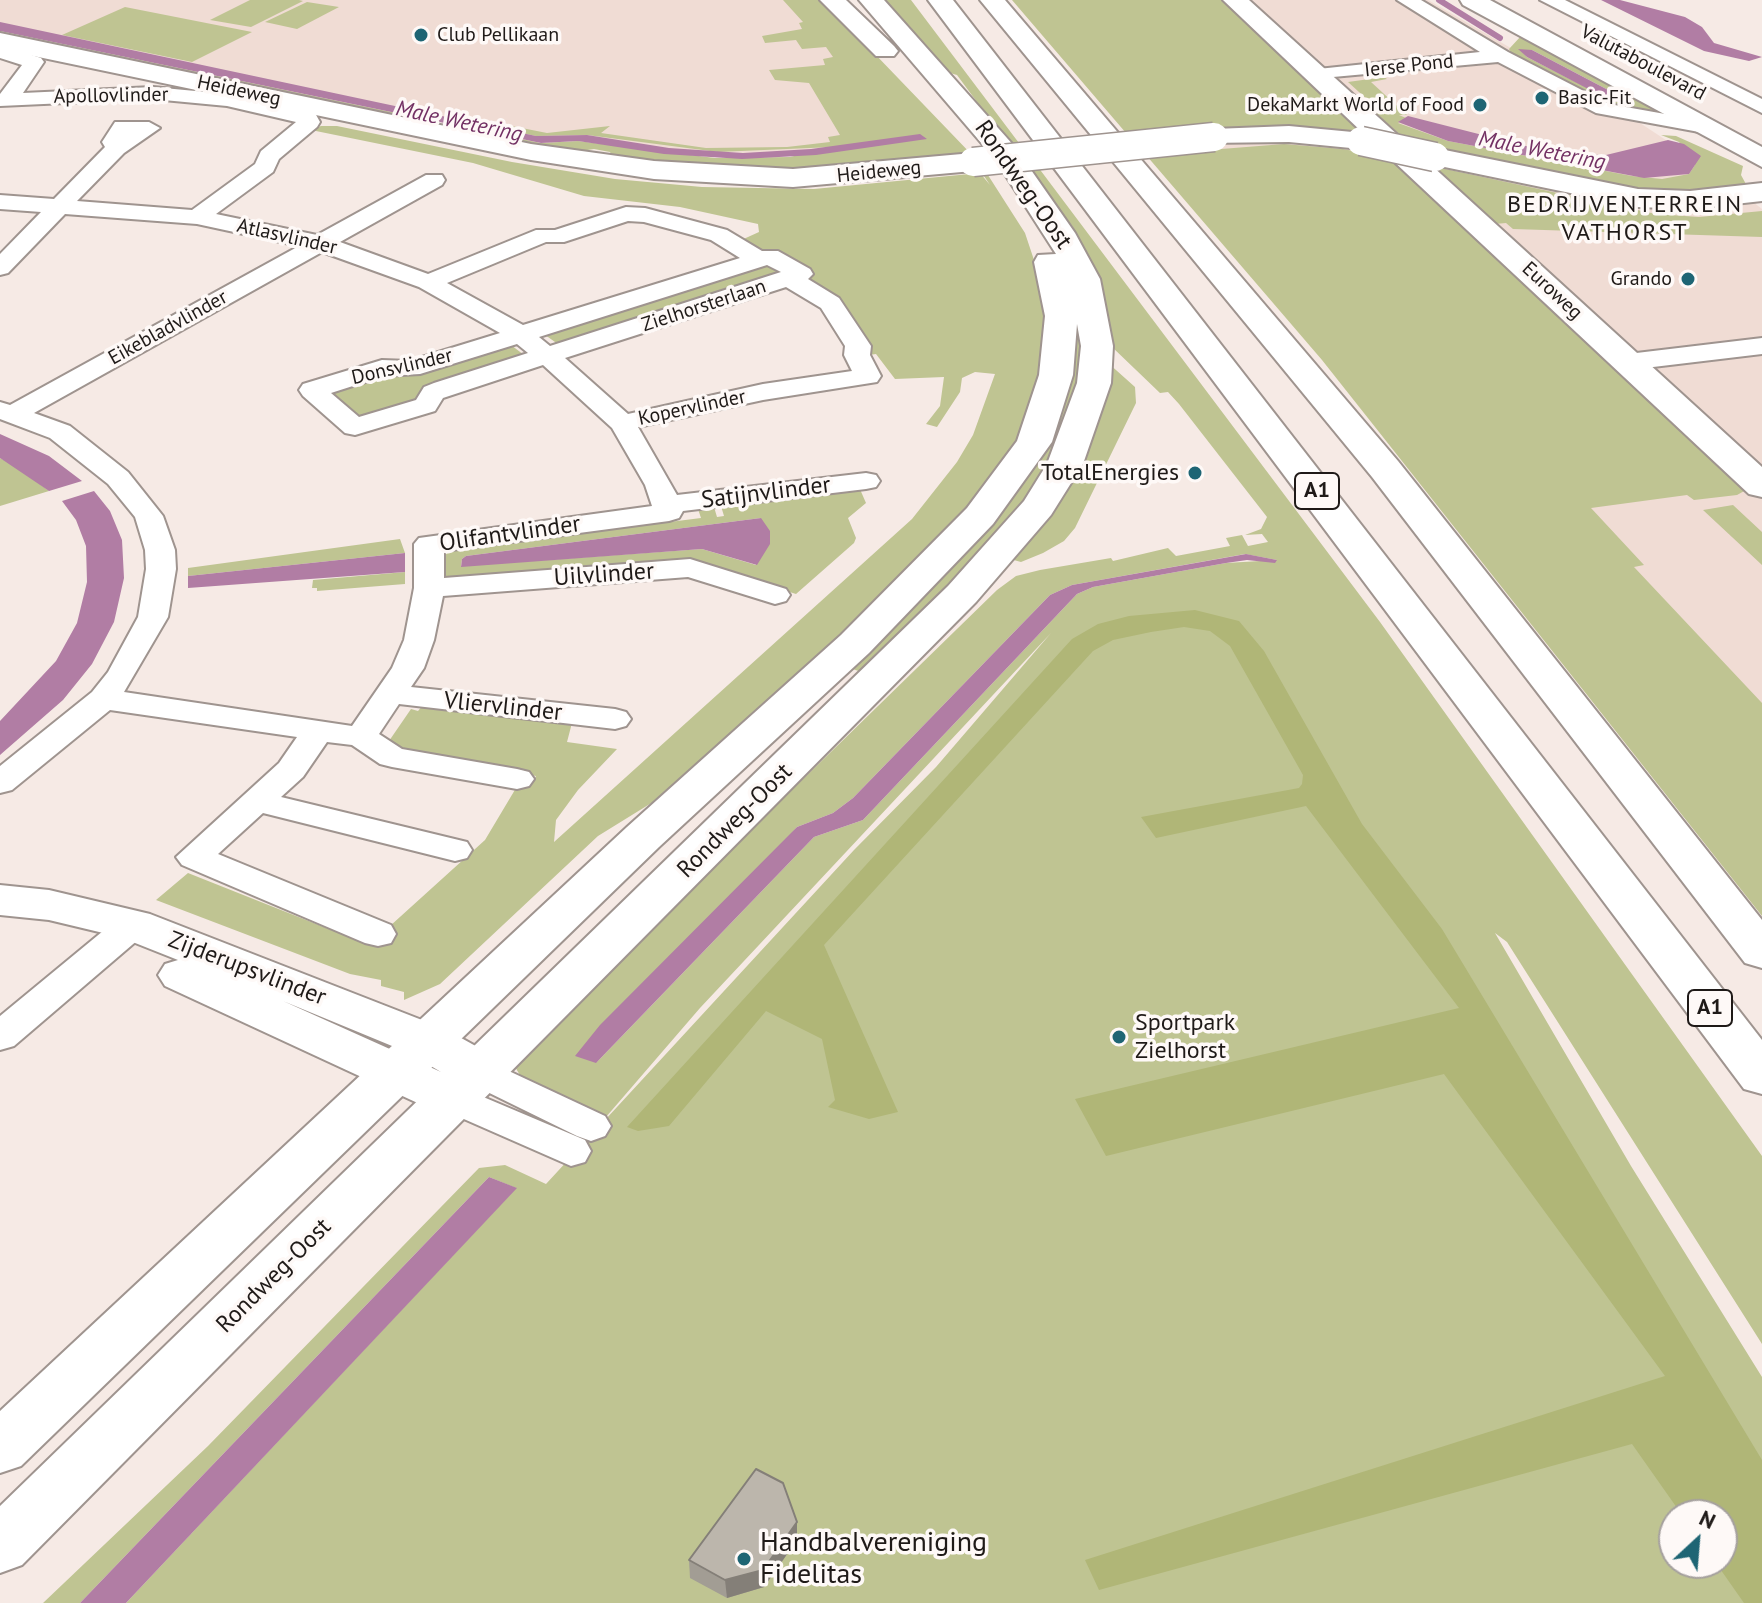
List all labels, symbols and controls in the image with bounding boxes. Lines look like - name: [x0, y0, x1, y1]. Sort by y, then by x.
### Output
- street label: Valutaboulevard: [1576, 20, 1710, 106]
- place label: Club Pellikaan: [437, 23, 559, 47]
- marker: Club Pellikaan: [412, 26, 430, 44]
- street label: Ierse Pond: [1363, 49, 1455, 83]
- street label: Heideweg: [195, 70, 283, 112]
- street label: Apollovlinder: [53, 83, 169, 109]
- place label: Basic-Fit: [1558, 86, 1631, 110]
- marker: Basic-Fit: [1533, 89, 1551, 107]
- place label: DekaMarkt World of Food: [1247, 93, 1464, 117]
- water label: Male Wetering: [393, 96, 525, 148]
- marker: DekaMarkt World of Food: [1471, 96, 1489, 114]
- street label: Rondweg-Oost: [968, 115, 1078, 255]
- water label: Male Wetering: [1476, 126, 1608, 176]
- street label: Heideweg: [836, 156, 922, 188]
- district label: BEDRIJVENTERREIN VATHORST: [1507, 191, 1743, 247]
- street label: Atlasvlinder: [235, 214, 339, 260]
- street label: Euroweg: [1517, 257, 1587, 325]
- place label: Grando: [1611, 267, 1672, 291]
- marker: Grando: [1679, 270, 1697, 288]
- street label: Zielhorsterlaan: [639, 275, 769, 337]
- street label: Eikebladvlinder: [104, 285, 232, 371]
- street label: Donsvlinder: [349, 344, 455, 390]
- street label: Kopervlinder: [636, 385, 748, 431]
- place label: TotalEnergies: [1041, 459, 1179, 487]
- marker: TotalEnergies: [1186, 464, 1204, 482]
- street label: Satijnvlinder: [700, 471, 832, 515]
- road number: A1: [1295, 473, 1339, 509]
- street label: Olifantvlinder: [438, 510, 582, 558]
- street label: Uilvlinder: [553, 557, 655, 593]
- street label: Vliervlinder: [442, 686, 564, 728]
- street label: Rondweg-Oost: [672, 758, 798, 884]
- street label: Zijderupsvlinder: [164, 926, 330, 1012]
- road number: A1: [1688, 990, 1732, 1026]
- place label: Sportpark Zielhorst: [1135, 1009, 1235, 1065]
- marker: Sportpark Zielhorst: [1110, 1028, 1128, 1046]
- street label: Rondweg-Oost: [211, 1213, 337, 1339]
- north arrow: [1658, 1499, 1738, 1579]
- text: N: [1695, 1503, 1720, 1535]
- place label: Handbalvereniging Fidelitas: [760, 1526, 987, 1592]
- marker: Handbalvereniging Fidelitas: [735, 1550, 753, 1568]

